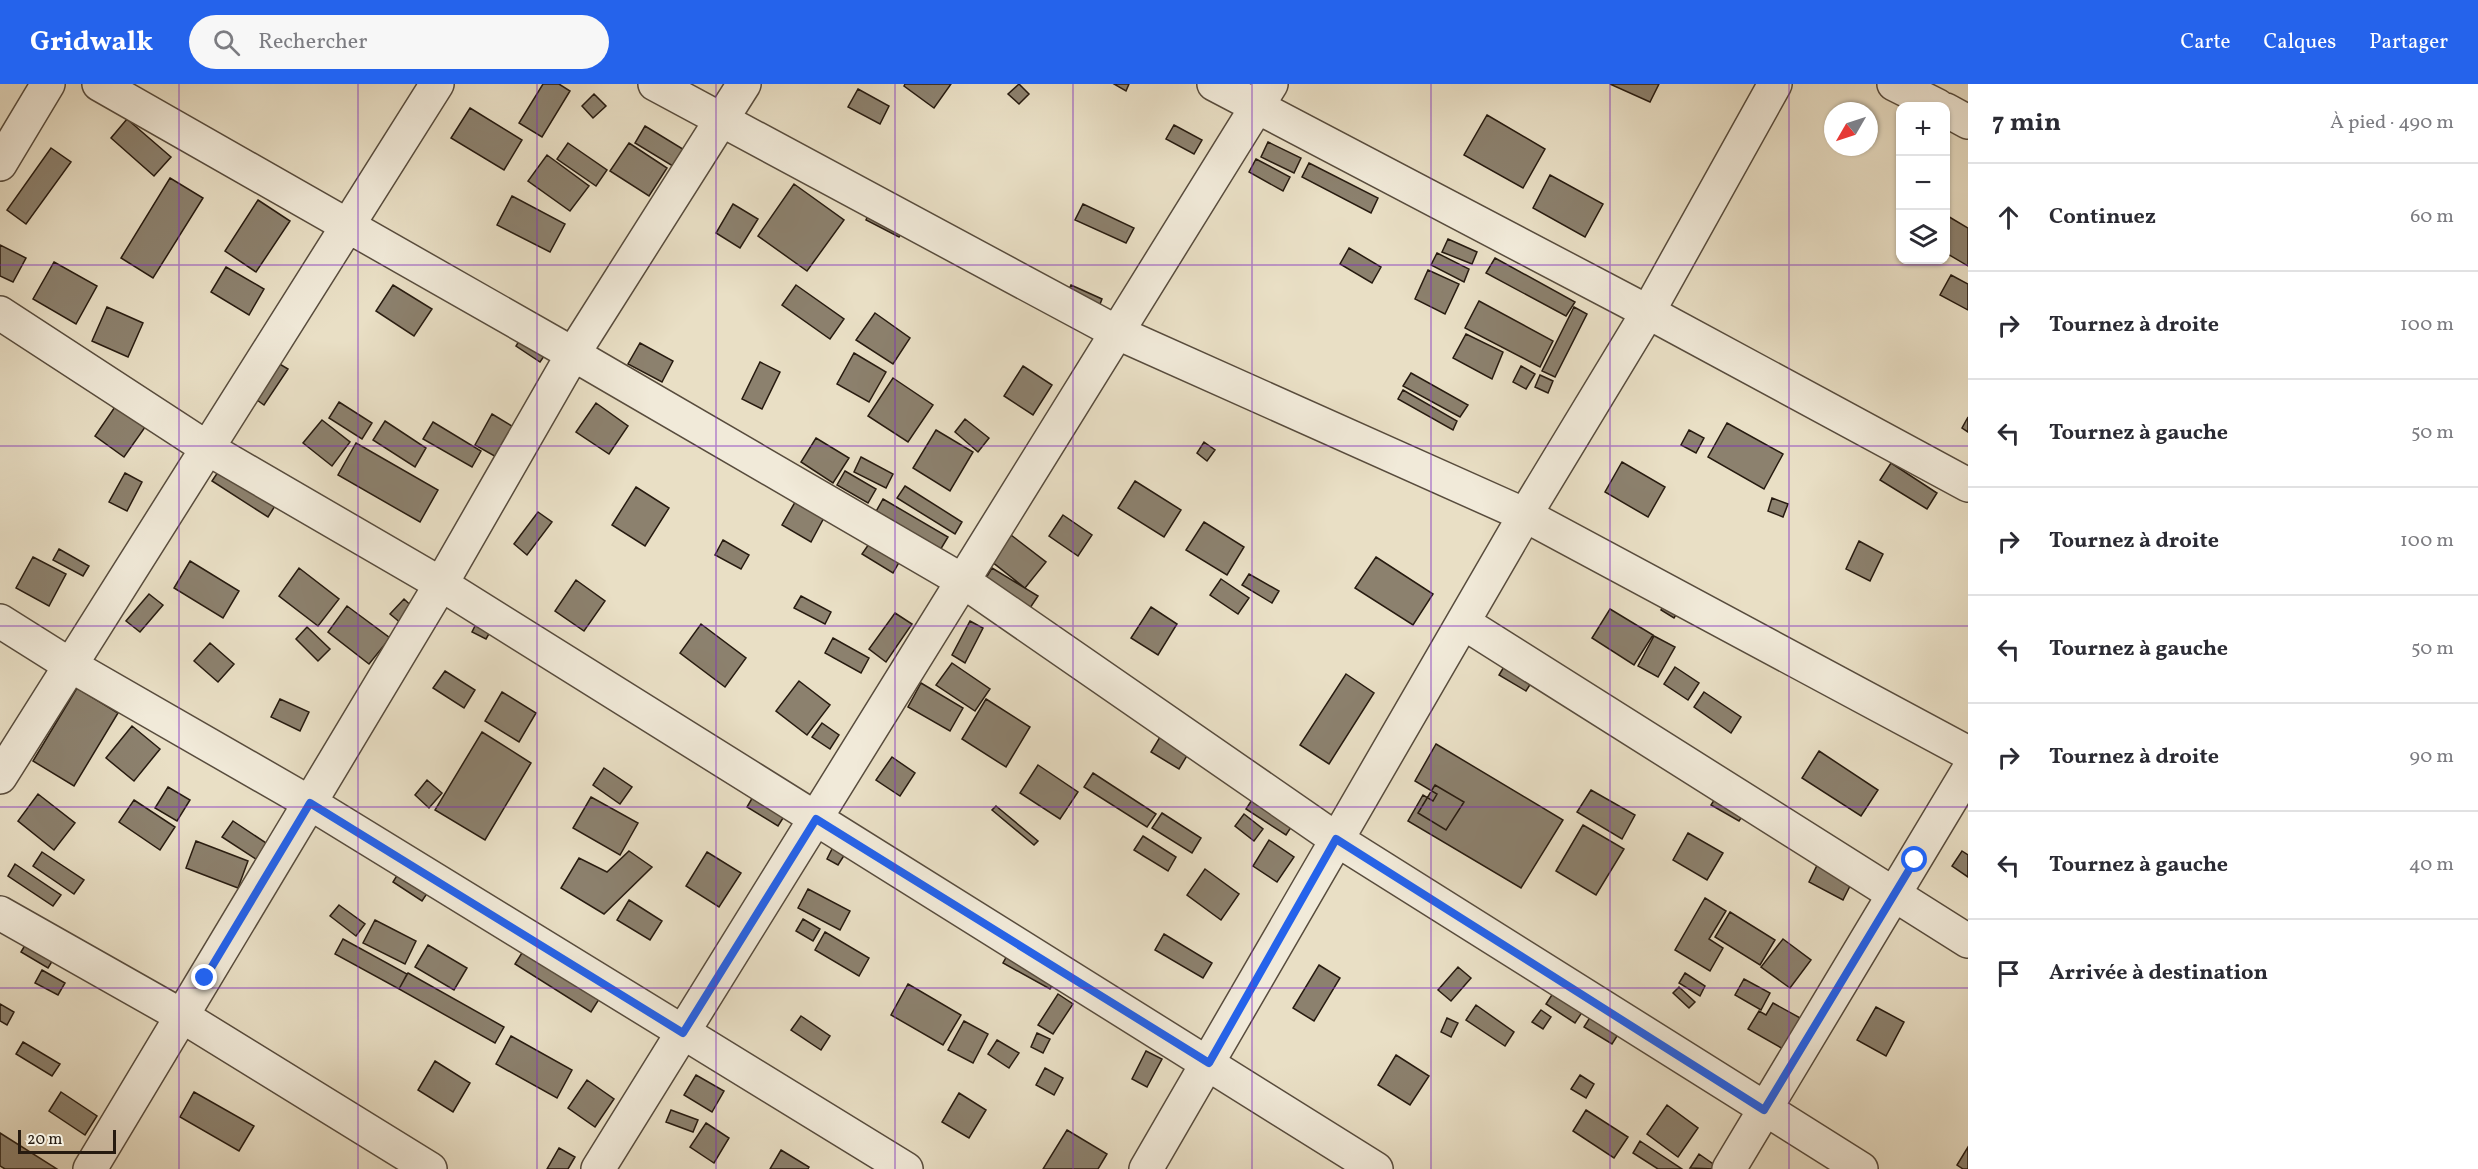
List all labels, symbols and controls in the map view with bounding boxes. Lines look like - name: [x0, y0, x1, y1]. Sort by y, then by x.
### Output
- search box: [189, 15, 609, 69]
- text: Gridwalk: [30, 23, 153, 62]
- icon: search: [210, 26, 243, 59]
- text: Rechercher: [258, 27, 367, 58]
- text: Carte: [2180, 28, 2231, 57]
- text: Calques: [2264, 28, 2336, 57]
- text: Partager: [2369, 28, 2448, 57]
- north arrow: [1824, 102, 1878, 156]
- map controls: [1896, 102, 1950, 264]
- button: +: [1896, 102, 1950, 156]
- text: 7 min: [1992, 105, 2061, 141]
- text: À pied · 490 m: [2330, 109, 2454, 137]
- button: −: [1896, 156, 1950, 210]
- icon: ahead: [1992, 201, 2025, 234]
- text: Continuez: [2049, 202, 2156, 233]
- text: 60 m: [2410, 203, 2454, 231]
- button: layers: [1896, 210, 1950, 264]
- icon: right: [1992, 309, 2025, 342]
- text: Tournez à droite: [2049, 310, 2219, 341]
- text: 100 m: [2400, 311, 2454, 339]
- icon: left: [1992, 417, 2025, 450]
- text: Tournez à gauche: [2049, 418, 2228, 449]
- text: 50 m: [2411, 419, 2454, 447]
- icon: right: [1992, 525, 2025, 558]
- text: Tournez à droite: [2049, 526, 2219, 557]
- text: 100 m: [2400, 527, 2454, 555]
- icon: left: [1992, 633, 2025, 666]
- text: Tournez à gauche: [2049, 634, 2228, 665]
- text: 50 m: [2411, 635, 2454, 663]
- icon: right: [1992, 741, 2025, 774]
- text: Tournez à droite: [2049, 742, 2219, 773]
- text: 90 m: [2410, 743, 2454, 771]
- route start: [1901, 846, 1927, 872]
- icon: left: [1992, 849, 2025, 882]
- text: Tournez à gauche: [2049, 850, 2228, 881]
- text: 40 m: [2409, 851, 2454, 879]
- icon: arrive: [1992, 957, 2025, 990]
- text: Arrivée à destination: [2049, 958, 2268, 989]
- route end: [191, 964, 217, 990]
- scale bar: [18, 1127, 116, 1154]
- text: 20 m: [27, 1129, 62, 1151]

